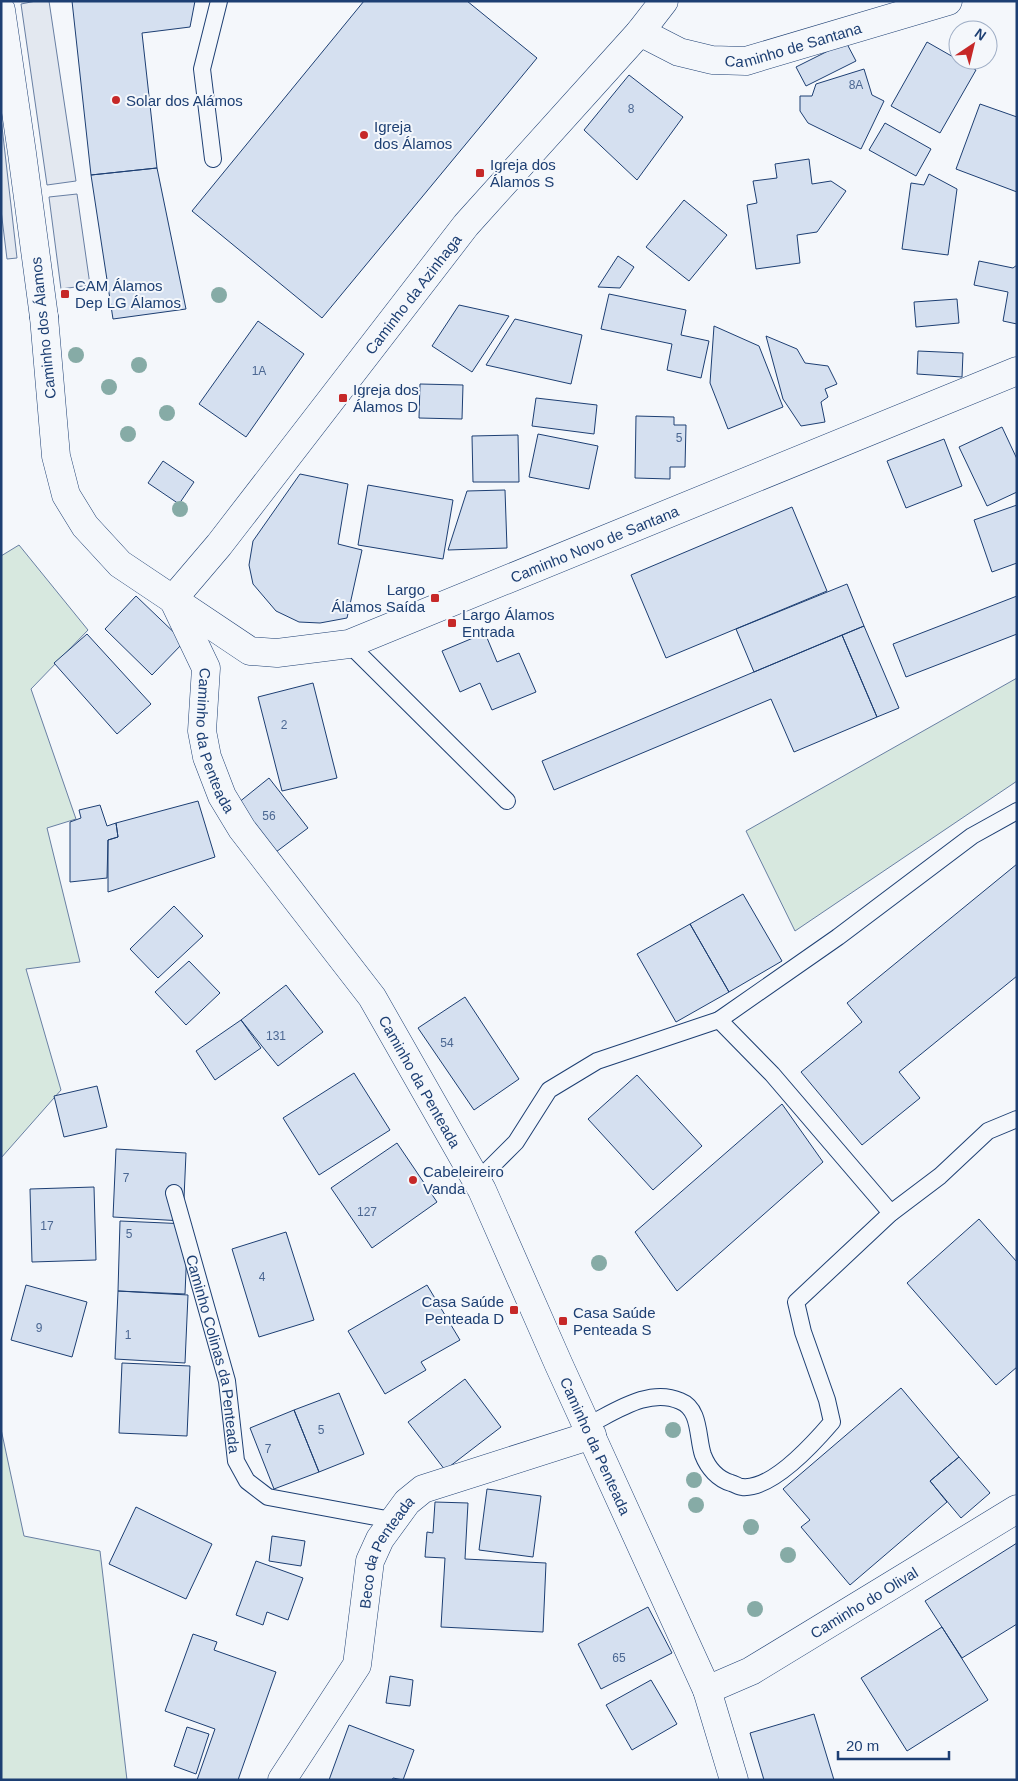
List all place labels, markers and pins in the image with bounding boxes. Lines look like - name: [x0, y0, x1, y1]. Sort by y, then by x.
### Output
- place label: Solar dos Alámos: [126, 92, 243, 109]
- marker: Solar dos Alámos: [110, 94, 122, 106]
- place label: Igreja dos Álamos: [374, 118, 452, 152]
- marker: Igreja dos Álamos: [358, 129, 370, 141]
- place label: Igreja dos Álamos S: [490, 156, 556, 190]
- marker: Igreja dos Álamos S: [474, 167, 486, 179]
- place label: CAM Álamos Dep LG Álamos: [75, 277, 181, 311]
- marker: CAM Álamos Dep LG Álamos: [59, 288, 71, 300]
- place label: Igreja dos Álamos D: [353, 381, 419, 415]
- marker: Igreja dos Álamos D: [337, 392, 349, 404]
- place label: Largo Álamos Saída: [332, 581, 426, 615]
- marker: Largo Álamos Saída: [429, 592, 441, 604]
- place label: Largo Álamos Entrada: [462, 606, 555, 640]
- marker: Largo Álamos Entrada: [446, 617, 458, 629]
- place label: Cabeleireiro Vanda: [423, 1163, 504, 1197]
- marker: Cabeleireiro Vanda: [407, 1174, 419, 1186]
- place label: Casa Saúde Penteada D: [421, 1293, 504, 1327]
- marker: Casa Saúde Penteada D: [508, 1304, 520, 1316]
- place label: Casa Saúde Penteada S: [573, 1304, 656, 1338]
- marker: Casa Saúde Penteada S: [557, 1315, 569, 1327]

